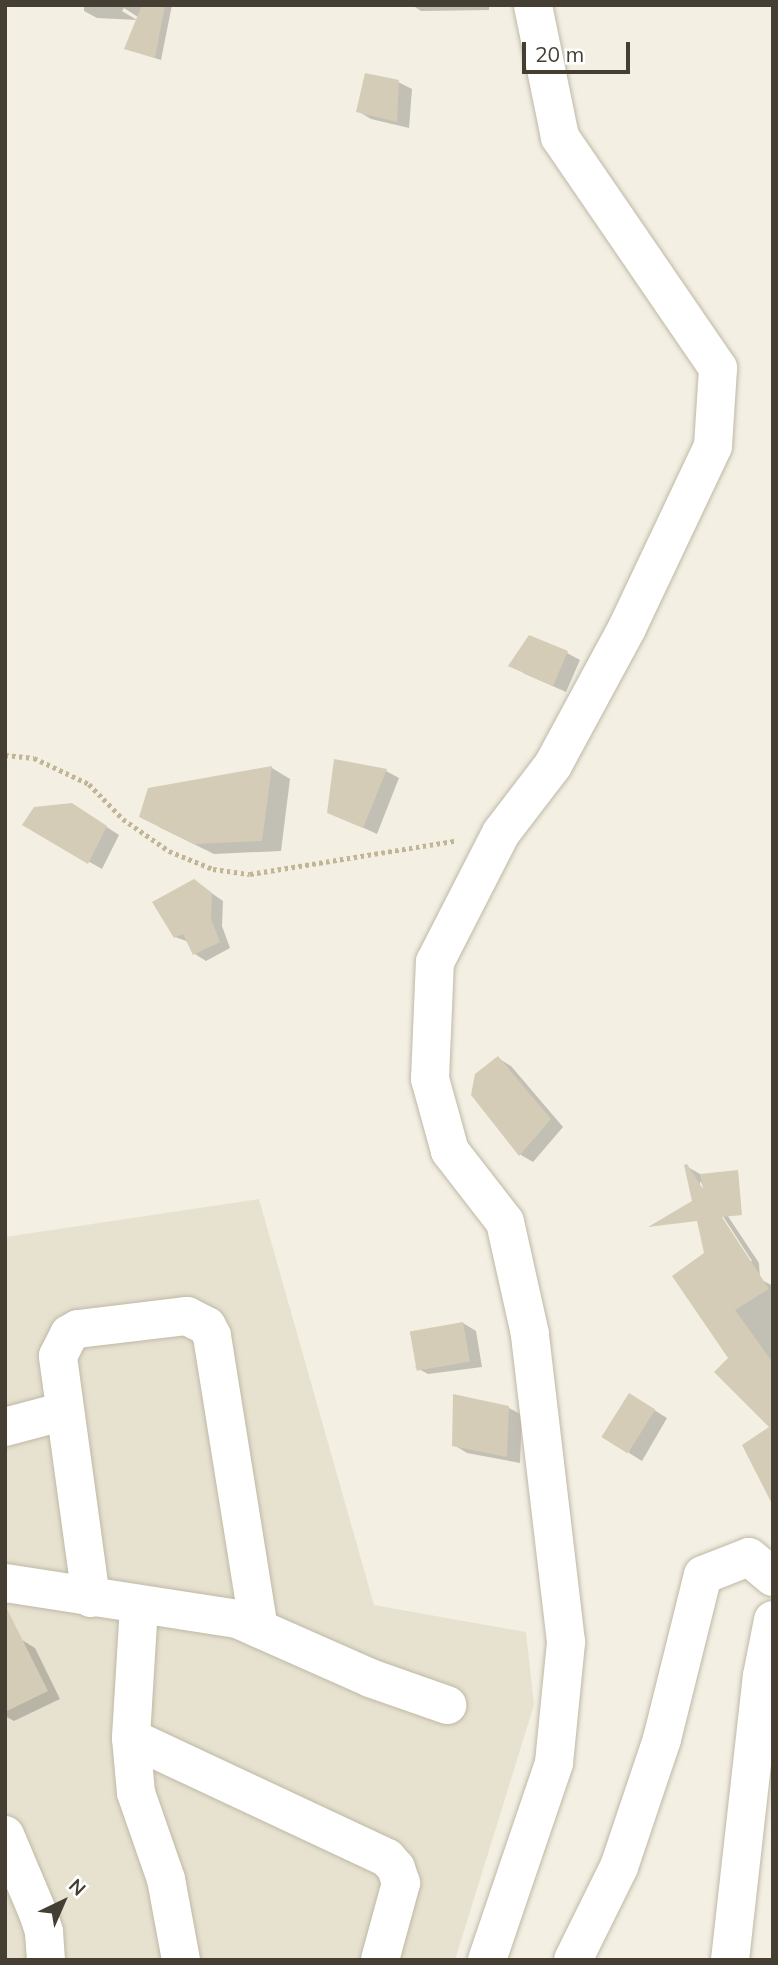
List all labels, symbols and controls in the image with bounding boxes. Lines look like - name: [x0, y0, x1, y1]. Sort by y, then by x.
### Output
- scale bar: [526, 28, 634, 72]
- text: 20 m: [535, 41, 584, 67]
- north arrow: [28, 1867, 98, 1937]
- text: N: [64, 1873, 91, 1901]

